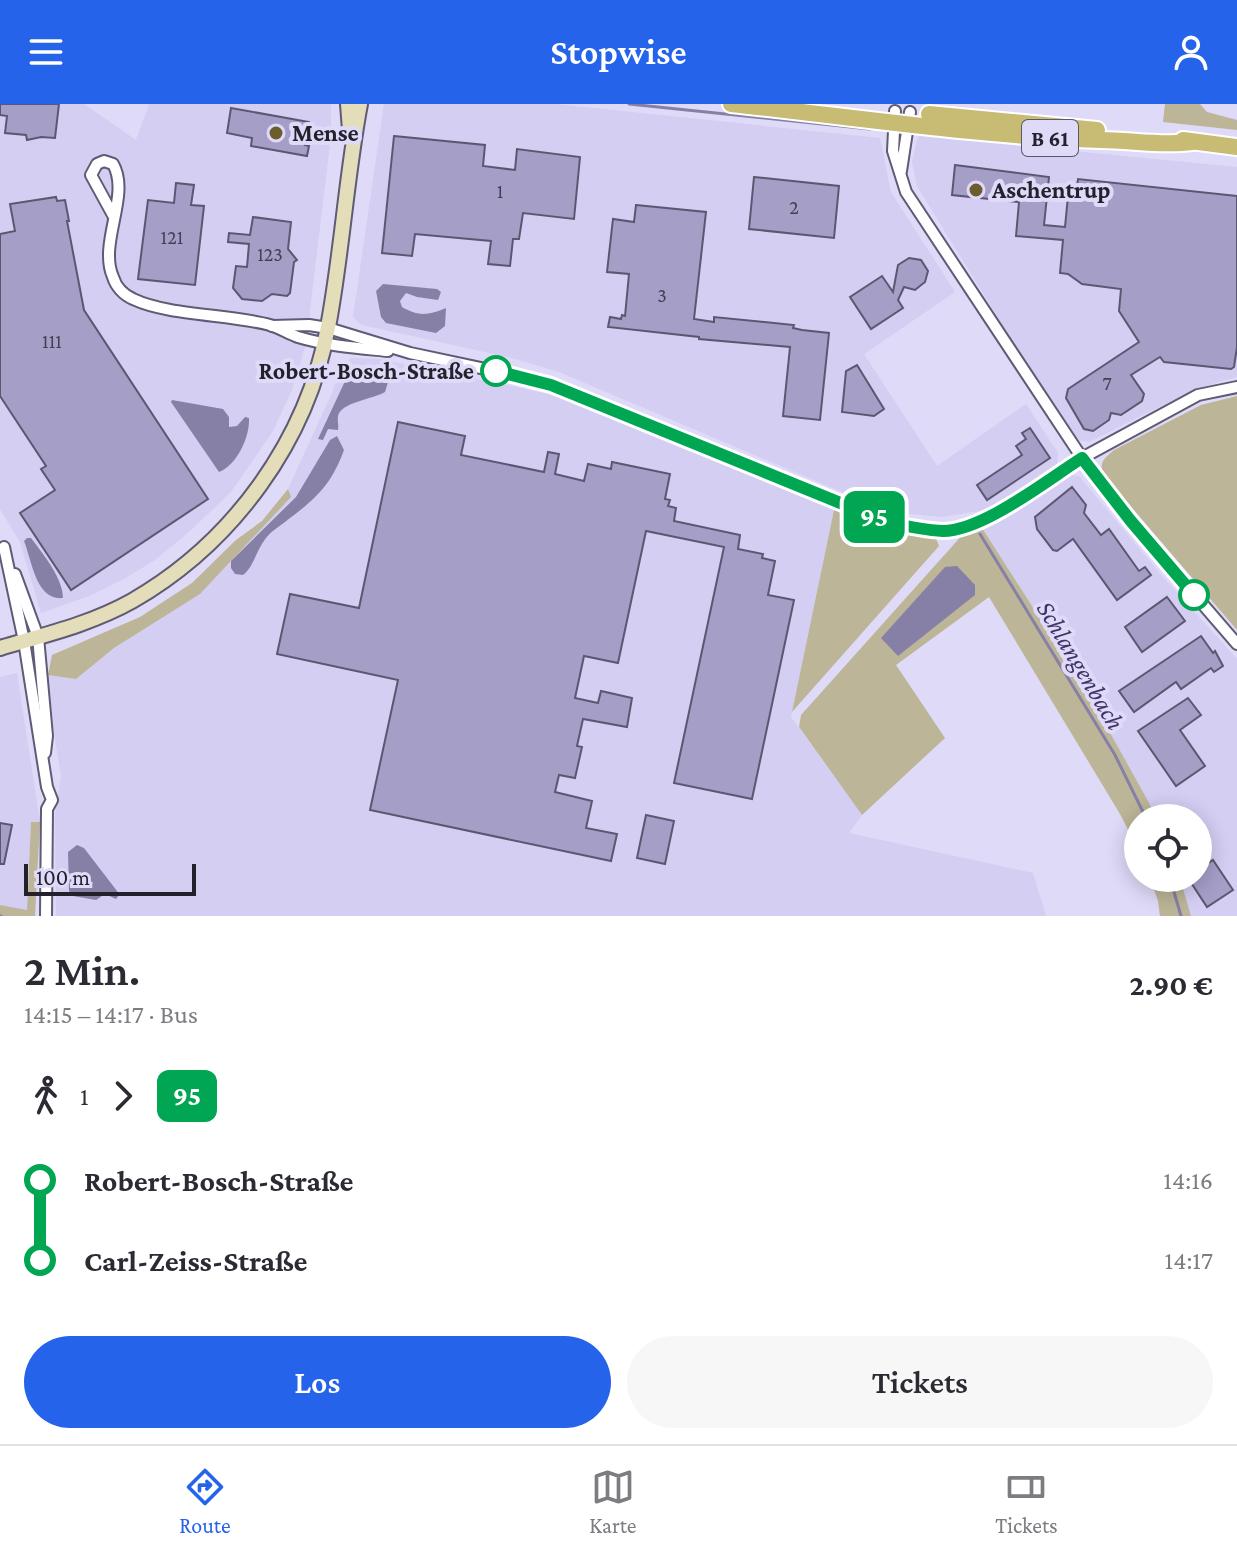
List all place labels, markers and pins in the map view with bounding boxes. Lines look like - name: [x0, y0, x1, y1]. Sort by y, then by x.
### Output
- place label: Mense: [292, 119, 359, 146]
- marker: Mense: [267, 124, 285, 142]
- place label: Aschentrup: [991, 176, 1111, 203]
- marker: Aschentrup: [967, 181, 985, 199]
- marker: Robert-Bosch-Straße: [481, 356, 511, 386]
- place label: Robert-Bosch-Straße: [258, 357, 474, 384]
- unlabelled marker: [1179, 580, 1209, 610]

